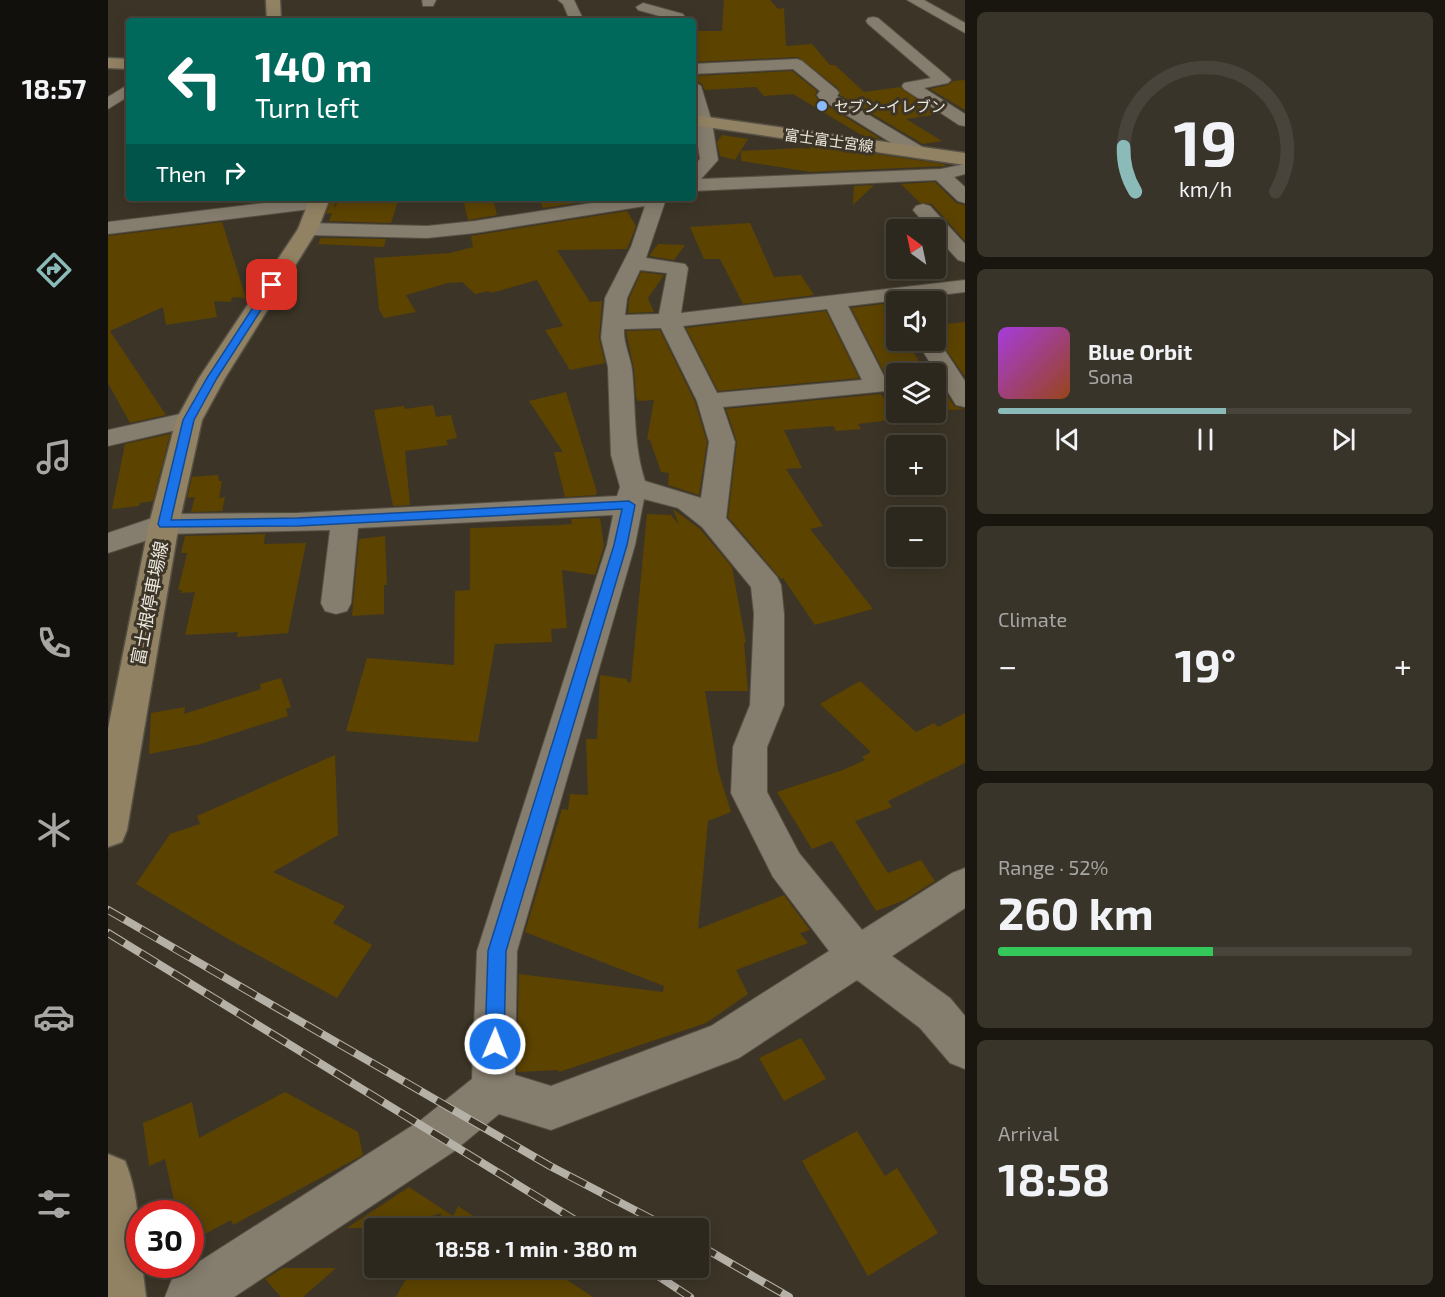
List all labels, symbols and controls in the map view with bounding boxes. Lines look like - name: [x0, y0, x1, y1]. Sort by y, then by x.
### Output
- text: 140 m: [255, 40, 372, 90]
- icon: left: [156, 42, 234, 120]
- text: 18:57: [22, 72, 86, 104]
- text: Turn left: [255, 91, 359, 123]
- place label: セブン-イレブン: [834, 97, 946, 115]
- marker: セブン-イレブン: [815, 99, 829, 113]
- text: 19: [1173, 104, 1237, 179]
- street label: 富士富士宮線: [783, 125, 875, 155]
- icon: right: [218, 156, 251, 189]
- text: Then: [156, 160, 206, 186]
- text: km/h: [1178, 176, 1232, 201]
- north arrow: [886, 219, 946, 279]
- map controls: [886, 219, 946, 567]
- icon: directions: [33, 249, 75, 291]
- pin: [246, 259, 297, 310]
- icon: arrive: [255, 268, 288, 301]
- button: sound: [886, 291, 946, 351]
- text: Blue Orbit: [1088, 338, 1192, 364]
- button: layers: [886, 363, 946, 423]
- text: Sona: [1088, 364, 1133, 388]
- icon: previous: [1051, 423, 1084, 456]
- icon: pause: [1189, 423, 1222, 456]
- icon: next: [1327, 423, 1360, 456]
- button: +: [886, 435, 946, 495]
- icon: music: [33, 436, 75, 478]
- button: −: [886, 507, 946, 567]
- street label: 富士根停車場線: [126, 539, 172, 667]
- text: Climate: [998, 607, 1067, 631]
- icon: phone: [33, 622, 75, 664]
- text: 19°: [1175, 637, 1236, 691]
- text: −: [998, 645, 1017, 685]
- text: +: [1394, 645, 1412, 685]
- icon: climate: [33, 809, 75, 851]
- text: Range · 52%: [998, 855, 1108, 879]
- text: 260 km: [998, 885, 1154, 939]
- icon: car: [33, 996, 75, 1038]
- position arrow: [463, 1012, 527, 1076]
- text: Arrival: [998, 1121, 1059, 1145]
- text: 18:58: [998, 1151, 1110, 1205]
- icon: filters: [33, 1183, 75, 1225]
- speed limit sign: 30: [126, 1200, 204, 1278]
- text: 18:58 · 1 min · 380 m: [436, 1235, 637, 1261]

